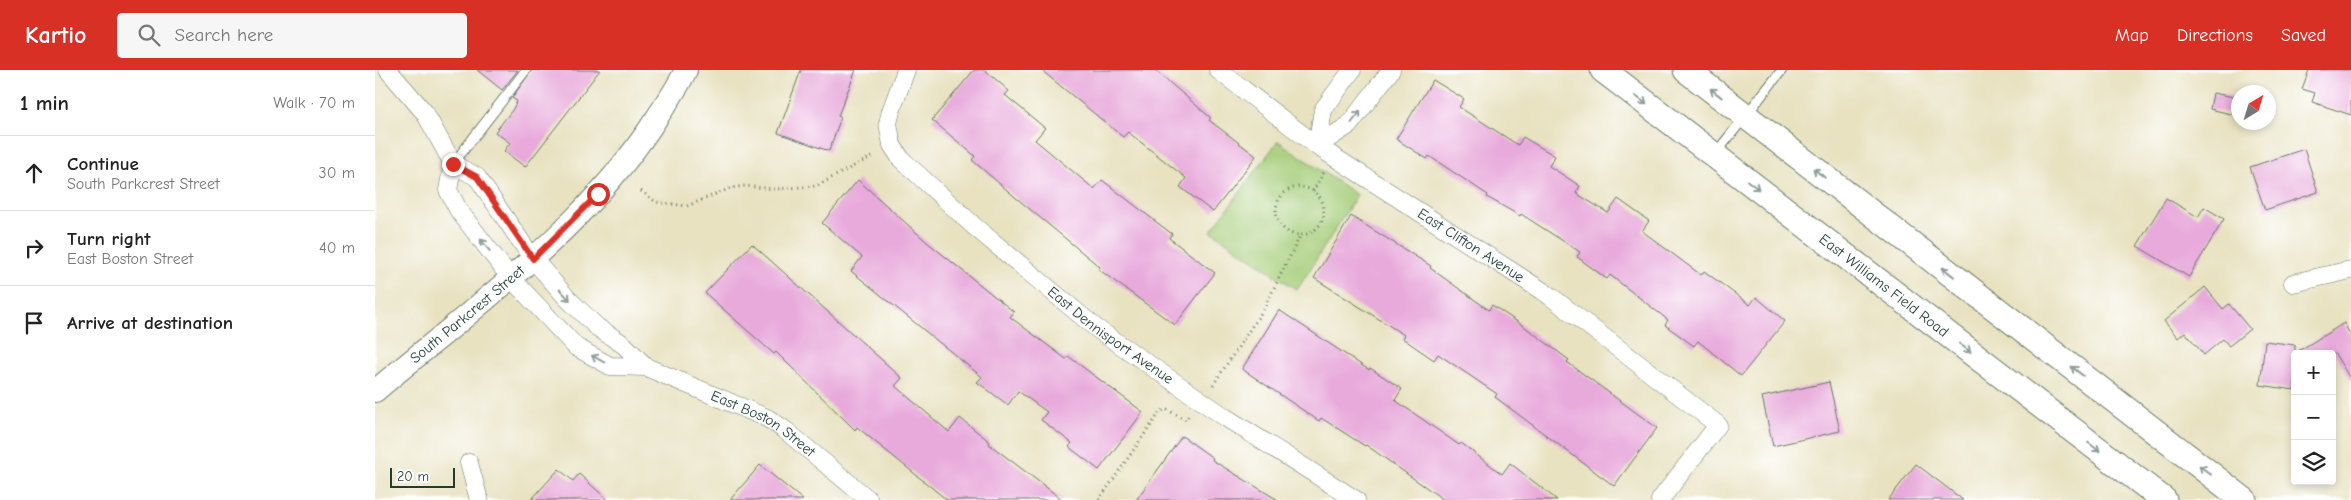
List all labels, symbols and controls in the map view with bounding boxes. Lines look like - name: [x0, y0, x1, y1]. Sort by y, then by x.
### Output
- search box: [117, 13, 467, 58]
- text: Kartio: [25, 21, 87, 49]
- icon: search: [135, 21, 163, 49]
- text: Search here: [175, 24, 273, 46]
- text: Map: [2115, 25, 2149, 46]
- text: Directions: [2177, 25, 2253, 46]
- text: Saved: [2281, 25, 2326, 46]
- north arrow: [2231, 85, 2276, 130]
- one-way arrow: [1710, 88, 1723, 99]
- text: 1 min: [20, 91, 69, 115]
- text: Walk · 70 m: [273, 94, 355, 112]
- one-way arrow: [1634, 94, 1647, 105]
- one-way arrow: [1350, 111, 1361, 124]
- text: Continue: [67, 153, 139, 175]
- route end: [442, 153, 465, 176]
- icon: ahead: [20, 159, 48, 187]
- text: 30 m: [319, 164, 355, 182]
- one-way arrow: [1812, 168, 1826, 178]
- text: South Parkcrest Street: [67, 175, 220, 193]
- one-way arrow: [1746, 180, 1759, 191]
- route start: [587, 183, 610, 206]
- street label: East Clifton Avenue: [1414, 204, 1528, 286]
- text: Turn right: [67, 228, 151, 250]
- street label: East Williams Field Road: [1816, 230, 1952, 341]
- icon: right: [20, 234, 48, 262]
- one-way arrow: [480, 238, 490, 252]
- text: 40 m: [319, 239, 355, 257]
- text: East Boston Street: [67, 250, 193, 268]
- street label: South Parkcrest Street: [406, 261, 529, 367]
- one-way arrow: [1941, 267, 1955, 277]
- street label: East Dennisport Avenue: [1044, 282, 1177, 388]
- one-way arrow: [559, 289, 571, 302]
- icon: arrive: [20, 309, 48, 337]
- text: Arrive at destination: [67, 312, 233, 334]
- one-way arrow: [1958, 343, 1972, 353]
- map controls: [2291, 350, 2336, 485]
- button: +: [2291, 350, 2336, 395]
- one-way arrow: [592, 354, 606, 364]
- one-way arrow: [2070, 366, 2084, 376]
- street label: East Boston Street: [708, 386, 820, 461]
- button: −: [2291, 395, 2336, 440]
- button: layers: [2291, 440, 2336, 485]
- one-way arrow: [2087, 441, 2100, 452]
- scale bar: [390, 465, 455, 488]
- one-way arrow: [2199, 465, 2212, 476]
- text: 20 m: [397, 468, 429, 485]

